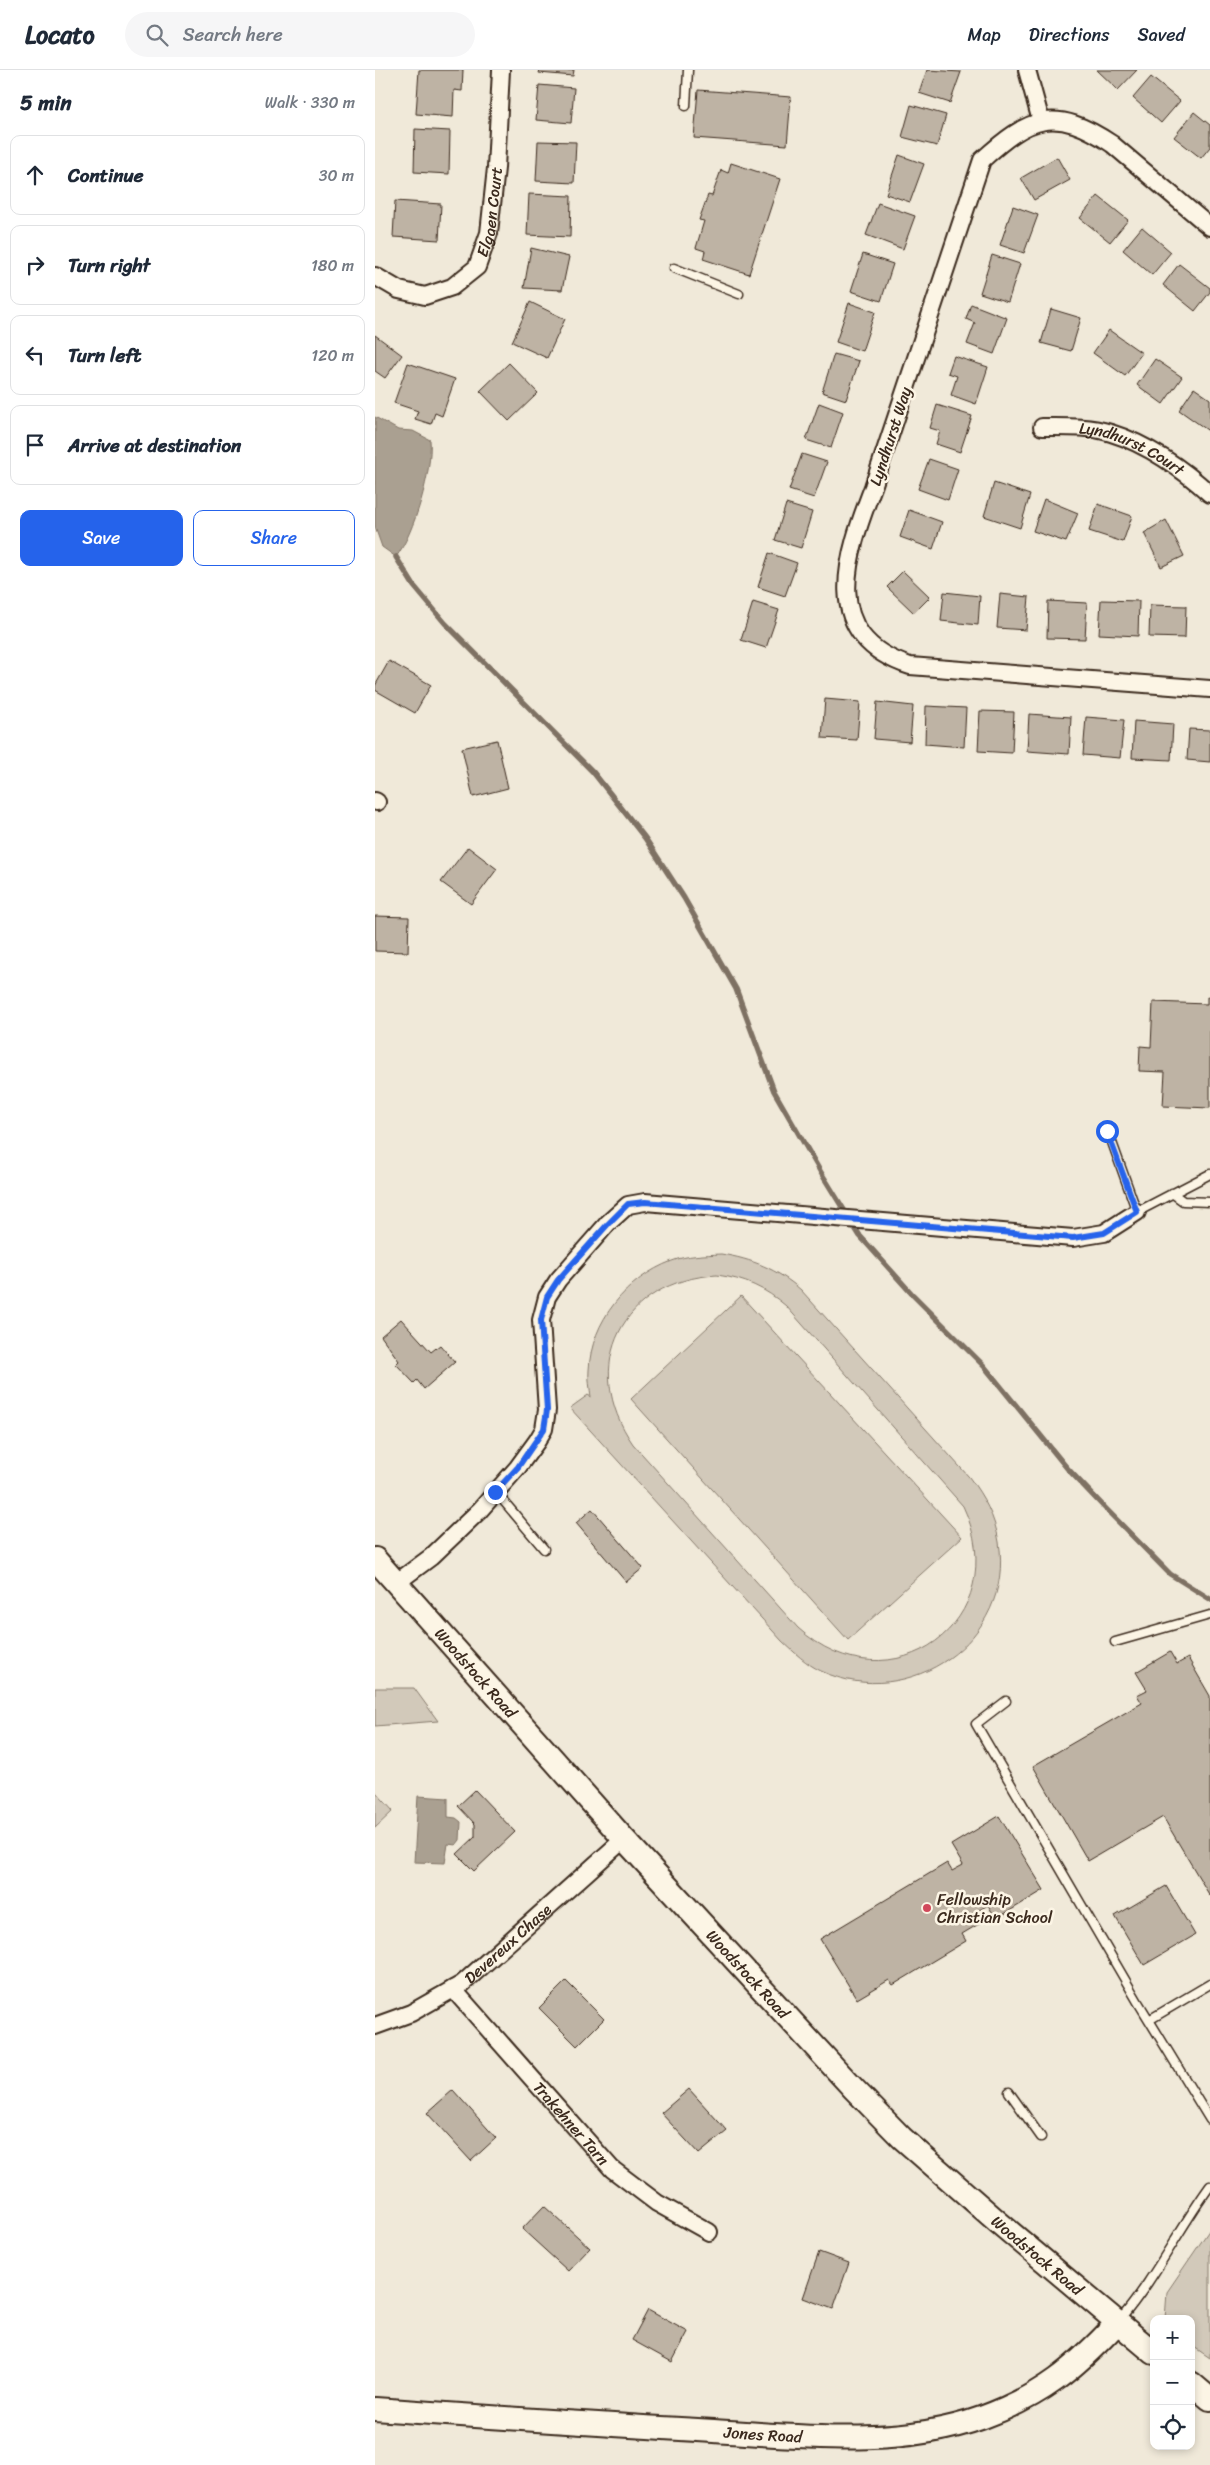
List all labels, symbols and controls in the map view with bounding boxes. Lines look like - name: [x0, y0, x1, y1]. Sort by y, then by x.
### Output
- search box: [125, 12, 475, 57]
- text: Locato: [25, 14, 95, 56]
- text: Search here: [183, 18, 283, 51]
- text: Map: [968, 19, 1001, 51]
- text: Directions: [1029, 19, 1110, 51]
- text: Saved: [1138, 19, 1185, 51]
- icon: search: [143, 21, 171, 49]
- text: 5 min: [20, 84, 72, 122]
- text: Walk · 330 m: [265, 88, 355, 117]
- text: Continue: [68, 159, 144, 192]
- icon: ahead: [21, 161, 49, 189]
- text: 30 m: [319, 161, 354, 190]
- street label: Elgaen Court: [468, 166, 511, 261]
- text: Turn right: [68, 249, 150, 282]
- icon: right: [21, 251, 49, 279]
- text: 180 m: [311, 251, 354, 280]
- text: Turn left: [68, 339, 141, 372]
- icon: left: [21, 341, 49, 369]
- text: 120 m: [311, 341, 354, 370]
- street label: Lyndhurst Way: [861, 382, 920, 489]
- street label: Lyndhurst Court: [1078, 414, 1191, 484]
- text: Arrive at destination: [68, 429, 241, 462]
- icon: arrive: [21, 431, 49, 459]
- button: Save: [20, 510, 183, 566]
- button: Share: [193, 510, 355, 566]
- route start: [1096, 1120, 1119, 1143]
- route end: [484, 1481, 507, 1504]
- street label: Woodstock Road: [427, 1621, 525, 1726]
- place label: Fellowship Christian School: [937, 1885, 1053, 1932]
- street label: Devereux Chase: [457, 1896, 559, 1991]
- marker: Fellowship Christian School: [921, 1902, 933, 1914]
- street label: Woodstock Road: [699, 1923, 798, 2027]
- street label: Trakehner Tarn: [526, 2075, 617, 2173]
- street label: Woodstock Road: [984, 2208, 1091, 2304]
- map controls: [1150, 2315, 1195, 2450]
- button: +: [1150, 2315, 1195, 2360]
- button: −: [1150, 2360, 1195, 2405]
- button: locate: [1150, 2405, 1195, 2450]
- street label: Jones Road: [722, 2418, 804, 2452]

